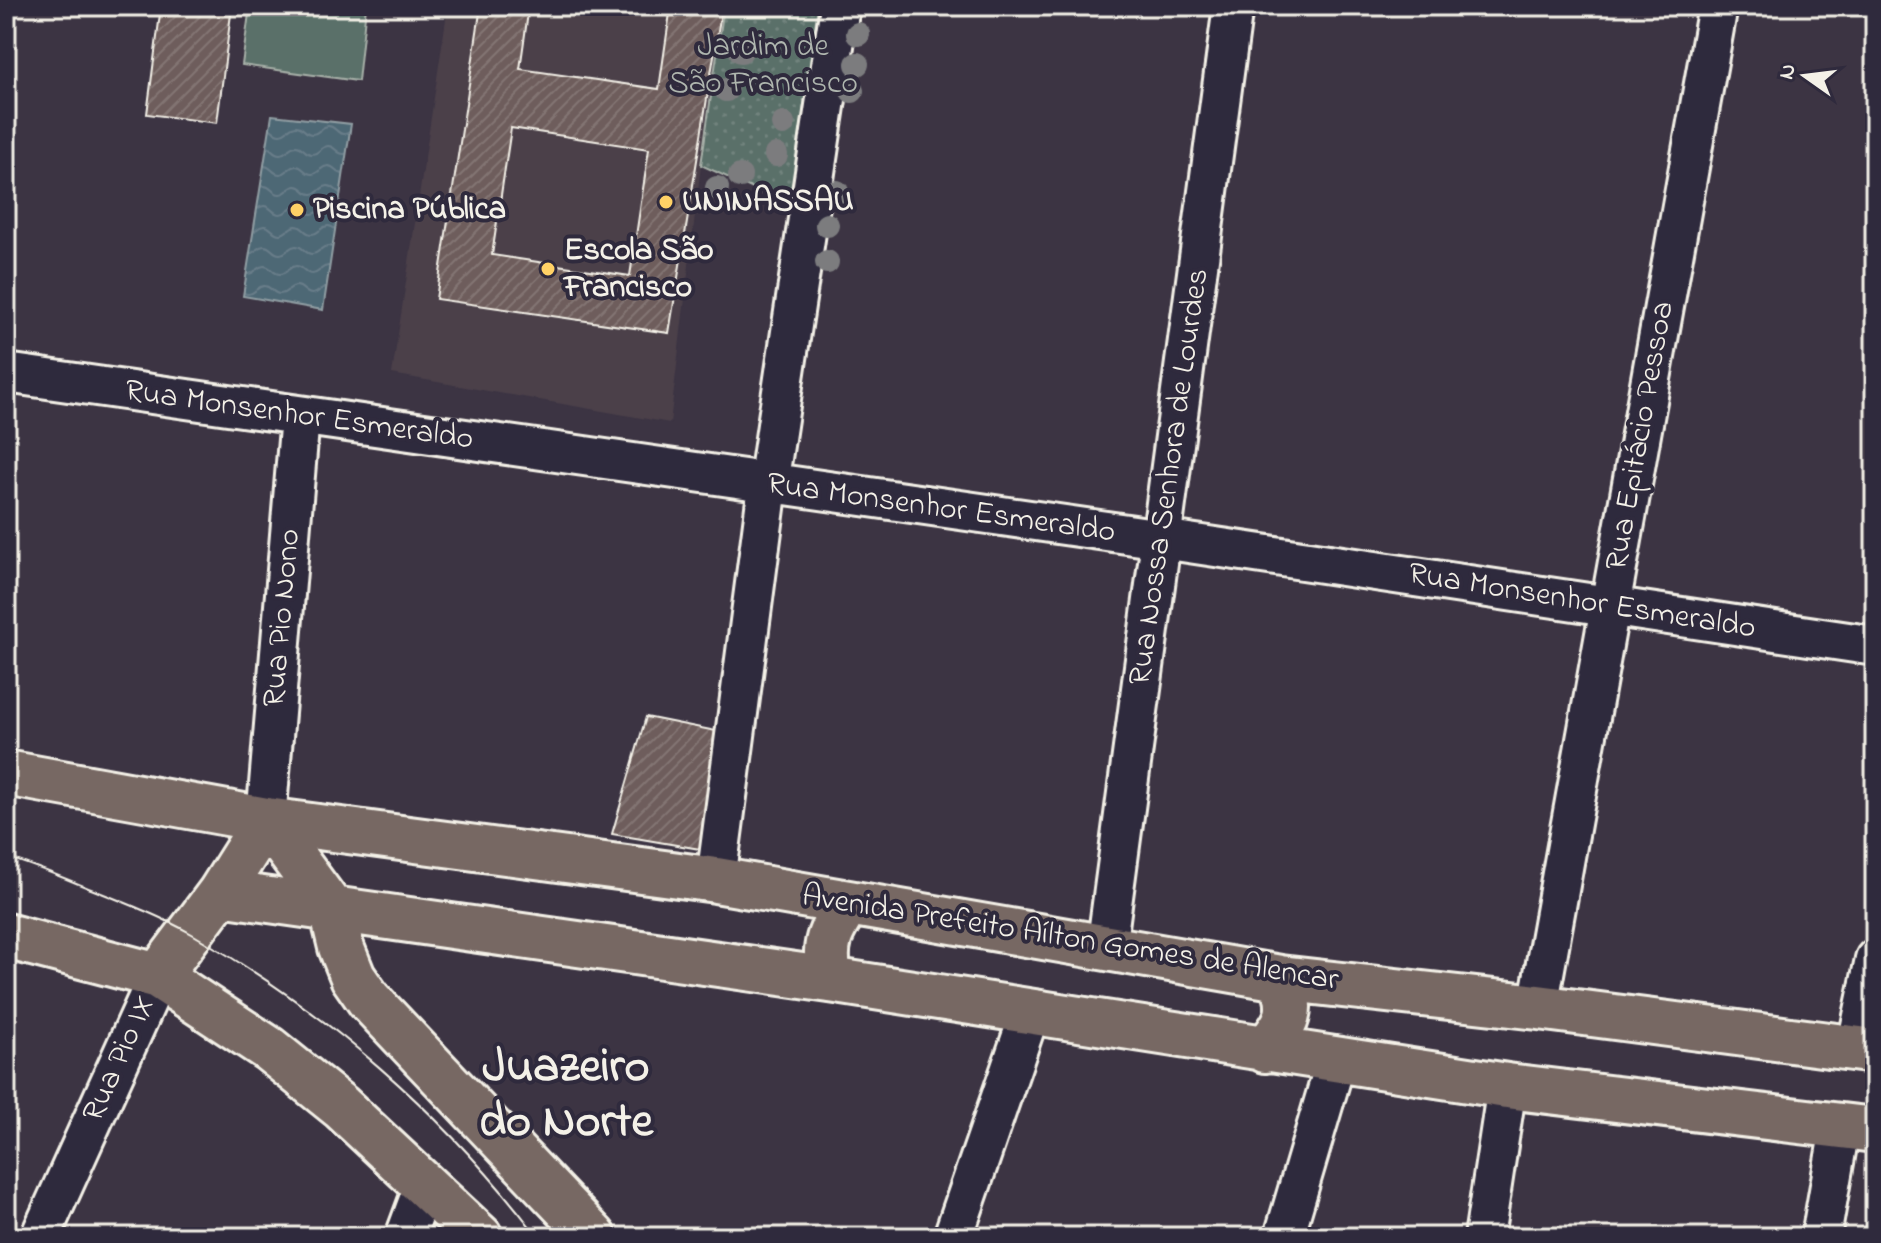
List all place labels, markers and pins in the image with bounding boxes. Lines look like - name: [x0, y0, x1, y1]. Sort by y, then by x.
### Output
- place label: UNINASSAU: [682, 179, 854, 226]
- place label: Piscina Pública: [313, 187, 506, 234]
- marker: UNINASSAU: [657, 193, 675, 211]
- marker: Piscina Pública: [288, 201, 306, 219]
- place label: Escola São Francisco: [562, 228, 714, 312]
- marker: Escola São Francisco: [539, 260, 557, 278]

